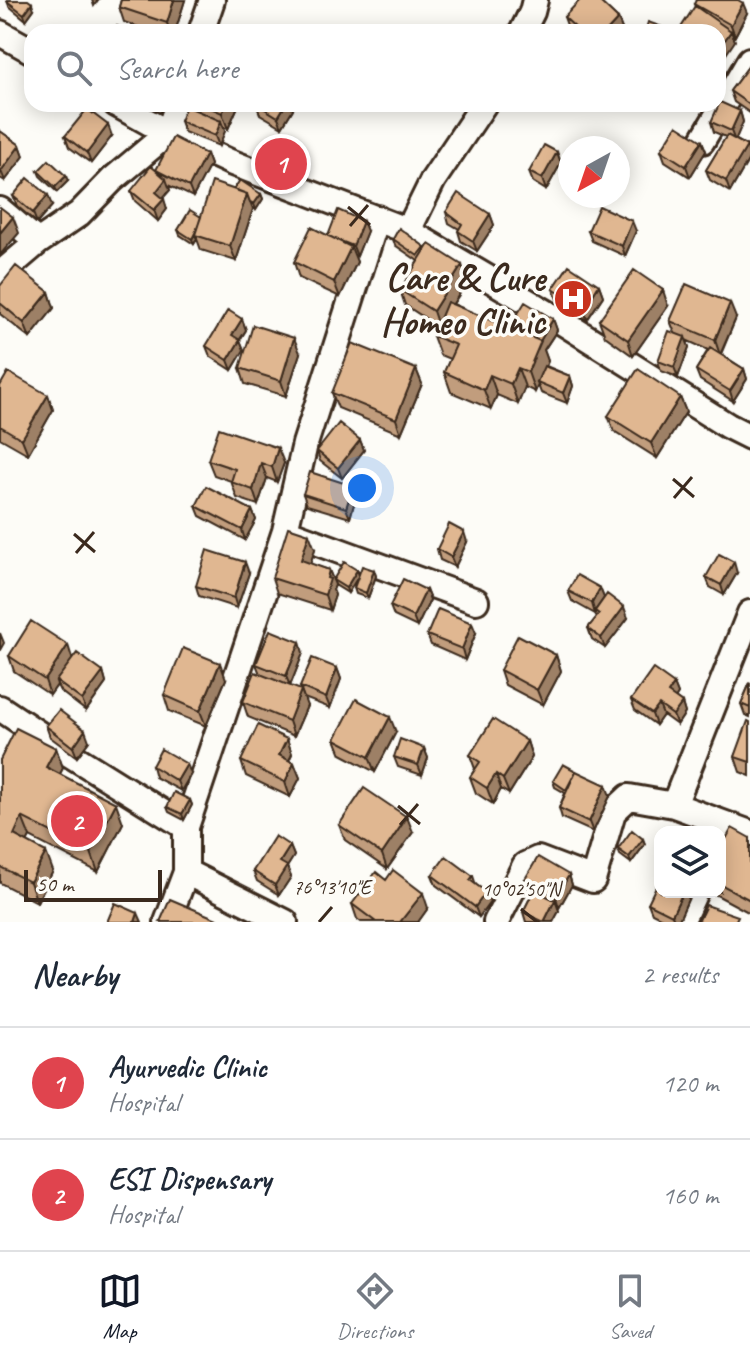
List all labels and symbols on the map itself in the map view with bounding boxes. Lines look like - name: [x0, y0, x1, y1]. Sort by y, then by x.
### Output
- pin: 1: [255, 134, 307, 194]
- north arrow: [558, 136, 630, 208]
- place label: Care & Cure Homeo Clinic: [381, 254, 548, 345]
- hospital icon: Care & Cure Homeo Clinic: [552, 278, 594, 320]
- your location: [342, 468, 382, 508]
- pin: 2: [51, 791, 103, 851]
- scale bar: [24, 866, 162, 902]
- text: 76°13'10"E: [293, 875, 373, 900]
- text: 10°02'50"N: [482, 877, 563, 902]

